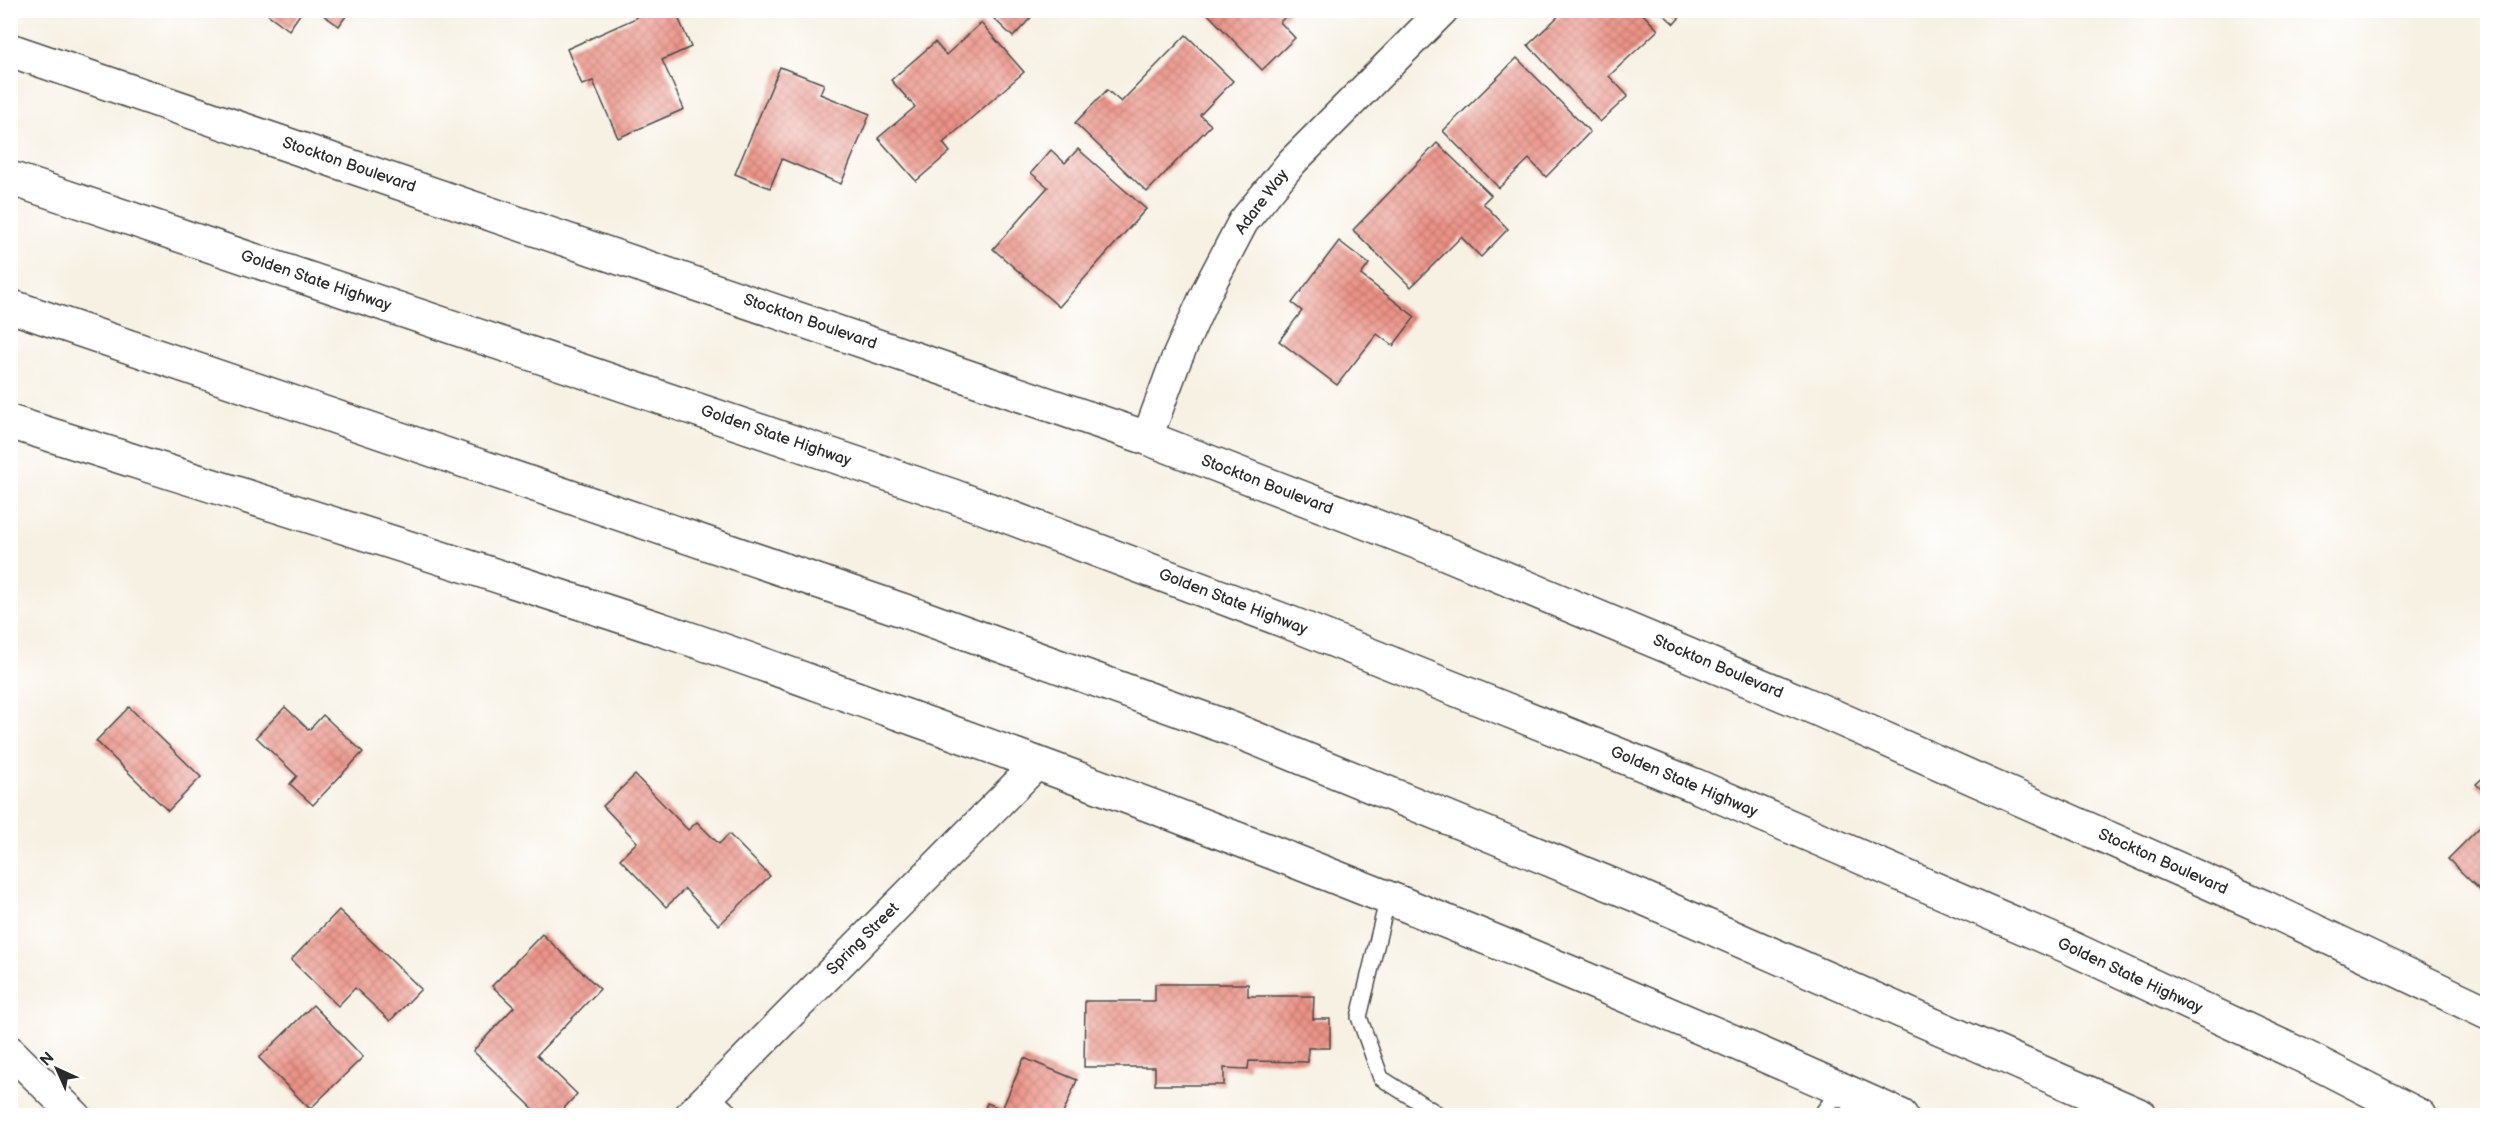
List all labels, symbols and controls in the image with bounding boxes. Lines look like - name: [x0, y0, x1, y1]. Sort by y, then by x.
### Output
- street label: Stockton Boulevard: [280, 133, 418, 197]
- street label: Adare Way: [1231, 165, 1293, 238]
- street label: Golden State Highway: [238, 246, 394, 316]
- street label: Stockton Boulevard: [741, 290, 879, 354]
- street label: Golden State Highway: [698, 401, 854, 471]
- street label: Stockton Boulevard: [1198, 451, 1336, 519]
- street label: Golden State Highway: [1156, 565, 1311, 639]
- street label: Stockton Boulevard: [1650, 631, 1786, 703]
- street label: Golden State Highway: [1608, 742, 1761, 822]
- street label: Stockton Boulevard: [2095, 825, 2231, 899]
- street label: Spring Street: [823, 899, 903, 979]
- street label: Golden State Highway: [2054, 934, 2206, 1018]
- north arrow: [27, 1039, 87, 1099]
- text: N: [36, 1048, 58, 1070]

